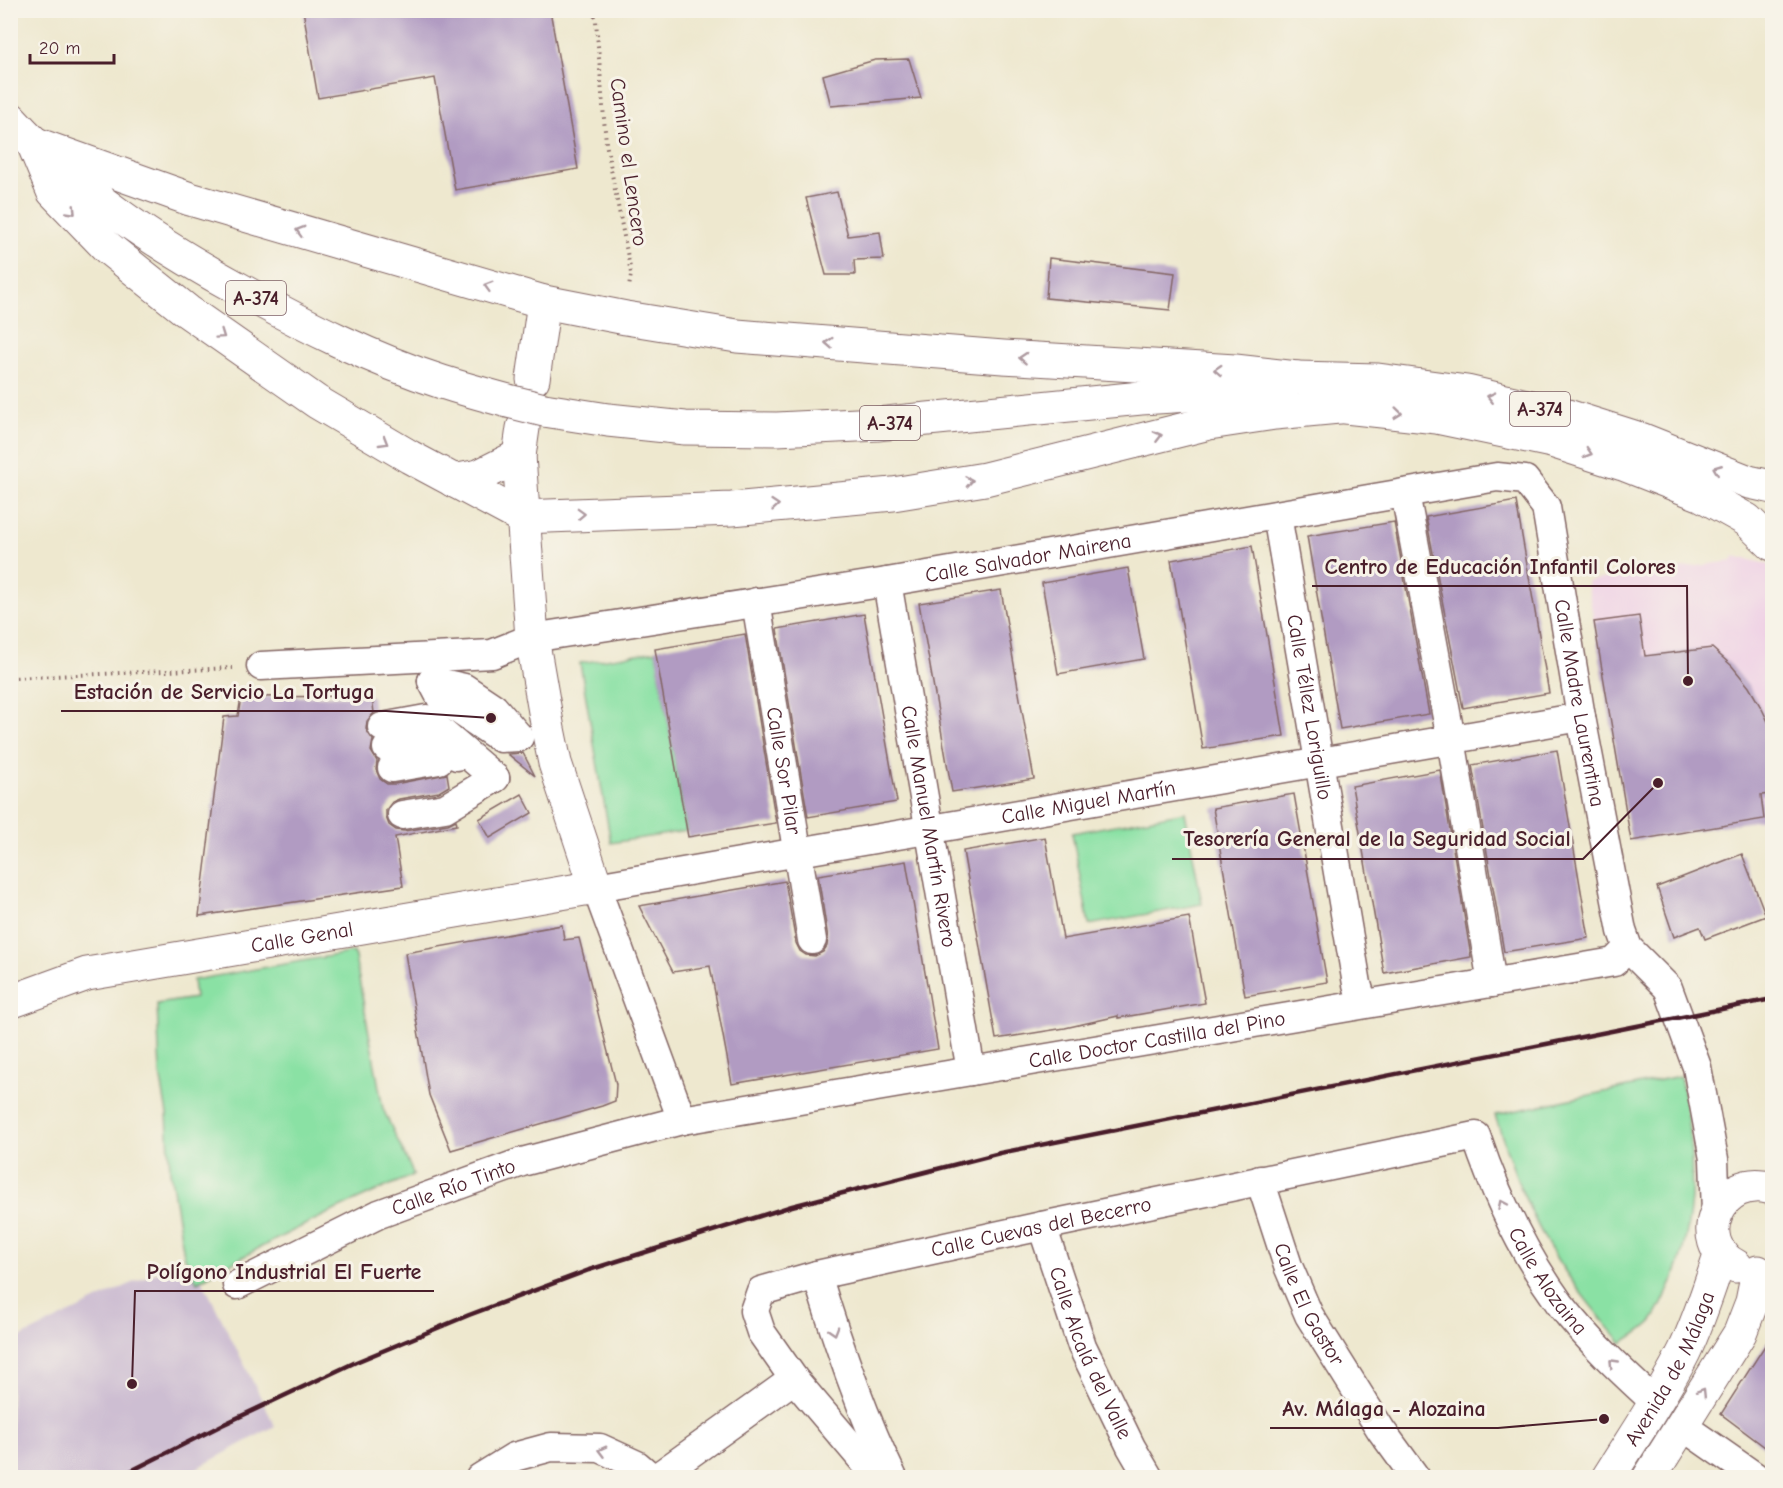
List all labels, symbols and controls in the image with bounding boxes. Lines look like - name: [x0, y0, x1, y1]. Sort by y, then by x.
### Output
- scale bar: [30, 27, 114, 65]
- text: 20 m: [39, 38, 80, 59]
- street label: Camino el Lencero: [605, 76, 653, 248]
- one-way arrow: [65, 204, 76, 214]
- one-way arrow: [296, 226, 306, 239]
- road number: A-374: [226, 281, 286, 315]
- one-way arrow: [483, 281, 494, 293]
- one-way arrow: [215, 328, 226, 339]
- one-way arrow: [824, 337, 833, 350]
- one-way arrow: [1019, 352, 1028, 365]
- one-way arrow: [1213, 364, 1222, 376]
- one-way arrow: [1487, 392, 1497, 405]
- road number: A-374: [1510, 392, 1570, 426]
- road number: A-374: [860, 406, 920, 440]
- one-way arrow: [1393, 406, 1402, 419]
- one-way arrow: [1153, 431, 1163, 443]
- one-way arrow: [378, 435, 388, 446]
- one-way arrow: [1582, 446, 1593, 458]
- one-way arrow: [1712, 464, 1723, 476]
- one-way arrow: [964, 476, 974, 488]
- one-way arrow: [771, 499, 780, 512]
- one-way arrow: [576, 507, 585, 520]
- street label: Calle Salvador Mairena: [923, 528, 1133, 587]
- callout: Centro de Educación Infantil Colores: [1312, 546, 1687, 586]
- text: Centro de Educación Infantil Colores: [1324, 554, 1676, 580]
- street label: Calle Madre Laurentina: [1550, 597, 1610, 809]
- street label: Calle Téllez Loriguillo: [1282, 613, 1337, 802]
- callout: Estación de Servicio La Tortuga: [61, 671, 386, 711]
- text: Estación de Servicio La Tortuga: [74, 679, 374, 705]
- street label: Calle Manuel Martín Rivero: [896, 704, 962, 949]
- street label: Calle Sor Pilar: [762, 705, 806, 837]
- street label: Calle Miguel Martín: [1000, 775, 1177, 829]
- callout: Tesorería General de la Seguridad Social: [1172, 819, 1583, 859]
- text: Tesorería General de la Seguridad Social: [1183, 826, 1571, 852]
- street label: Calle Genal: [249, 917, 355, 958]
- street label: Calle Doctor Castilla del Pino: [1027, 1006, 1287, 1073]
- street label: Calle Río Tinto: [388, 1153, 519, 1220]
- street label: Calle Cuevas del Becerro: [929, 1192, 1153, 1262]
- one-way arrow: [1497, 1199, 1509, 1210]
- street label: Calle Alozaina: [1504, 1223, 1592, 1340]
- street label: Calle El Gastor: [1269, 1240, 1350, 1371]
- callout: Polígono Industrial El Fuerte: [135, 1251, 434, 1291]
- text: Polígono Industrial El Fuerte: [147, 1259, 422, 1285]
- street label: Calle Alcalá del Valle: [1044, 1264, 1137, 1443]
- street label: Avenida de Málaga: [1620, 1288, 1719, 1450]
- one-way arrow: [827, 1325, 839, 1336]
- one-way arrow: [1609, 1359, 1620, 1369]
- callout: Av. Málaga - Alozaina: [1270, 1388, 1498, 1428]
- one-way arrow: [1694, 1388, 1706, 1398]
- text: Av. Málaga - Alozaina: [1282, 1396, 1486, 1422]
- one-way arrow: [597, 1445, 607, 1458]

